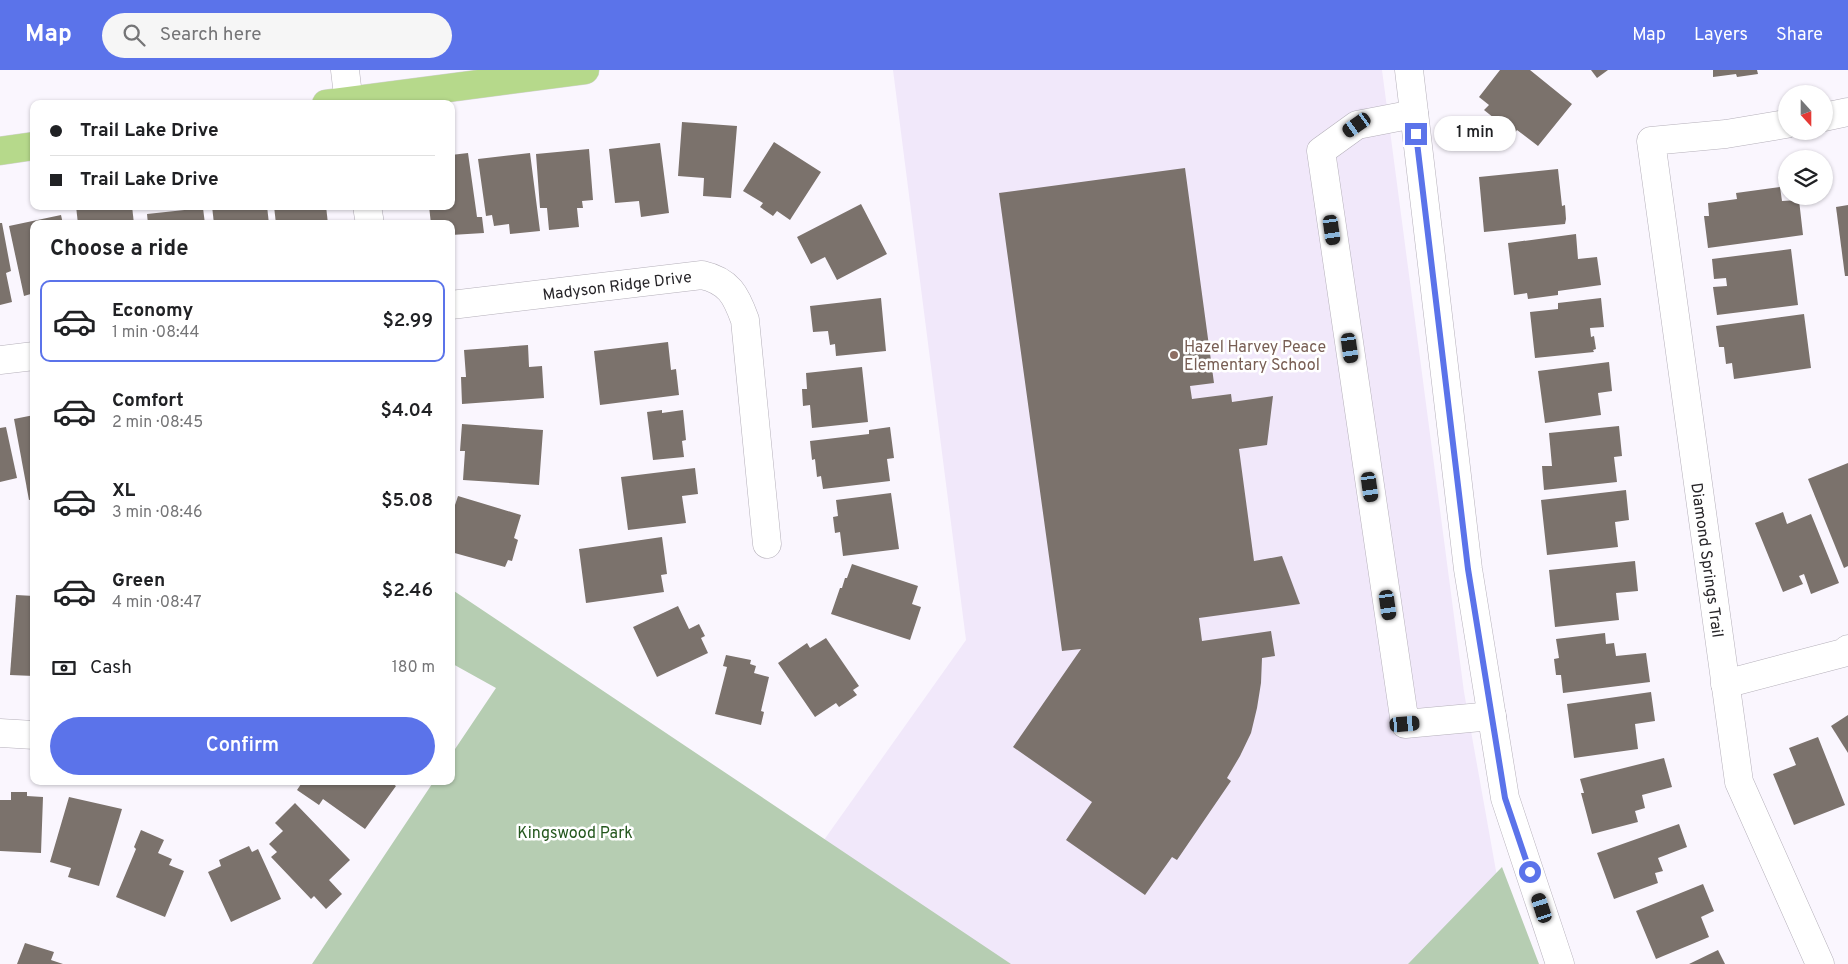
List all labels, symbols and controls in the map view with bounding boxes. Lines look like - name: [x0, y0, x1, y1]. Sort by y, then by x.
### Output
- search box: [102, 13, 452, 58]
- text: Map: [25, 20, 72, 50]
- icon: search: [120, 21, 148, 49]
- text: Search here: [160, 23, 261, 47]
- text: Map: [1632, 24, 1666, 47]
- text: Layers: [1694, 24, 1748, 47]
- text: Share: [1776, 24, 1823, 47]
- north arrow: [1778, 85, 1832, 140]
- map controls: [1778, 85, 1833, 205]
- car: [1340, 110, 1373, 140]
- callout: 1 min: [1434, 116, 1516, 152]
- text: Trail Lake Drive: [80, 119, 219, 143]
- route end: [1405, 123, 1427, 145]
- text: 1 min: [1456, 123, 1494, 143]
- button: layers: [1778, 150, 1833, 205]
- text: Trail Lake Drive: [80, 168, 219, 192]
- car: [1322, 214, 1341, 246]
- text: Choose a ride: [50, 236, 188, 263]
- street label: Madyson Ridge Drive: [542, 268, 693, 306]
- icon: car: [52, 299, 97, 344]
- text: Economy: [112, 299, 193, 323]
- text: $2.99: [382, 309, 433, 333]
- text: 1 min · 08:44: [112, 323, 199, 343]
- car: [1340, 332, 1359, 364]
- place label: Hazel Harvey Peace Elementary School: [1184, 338, 1326, 376]
- marker: Hazel Harvey Peace Elementary School: [1168, 349, 1180, 361]
- icon: car: [52, 389, 97, 434]
- text: Comfort: [112, 389, 184, 413]
- text: $4.04: [381, 399, 433, 423]
- text: 2 min · 08:45: [112, 413, 203, 433]
- car: [1360, 471, 1379, 503]
- icon: car: [52, 479, 97, 524]
- text: XL: [112, 479, 135, 503]
- street label: Diamond Springs Trail: [1685, 481, 1727, 639]
- text: $5.08: [381, 489, 433, 513]
- text: 3 min · 08:46: [112, 503, 203, 523]
- icon: car: [52, 569, 97, 614]
- text: Green: [112, 569, 165, 593]
- text: $2.46: [382, 579, 433, 603]
- car: [1378, 589, 1397, 621]
- text: 4 min · 08:47: [112, 593, 202, 613]
- icon: cash: [50, 654, 78, 682]
- text: Cash: [90, 656, 132, 680]
- text: 180 m: [392, 658, 435, 678]
- car: [1389, 715, 1420, 733]
- button: Confirm: [50, 717, 435, 775]
- park label: Kingswood Park: [517, 824, 633, 844]
- route start: [1519, 861, 1541, 883]
- car: [1530, 891, 1553, 925]

